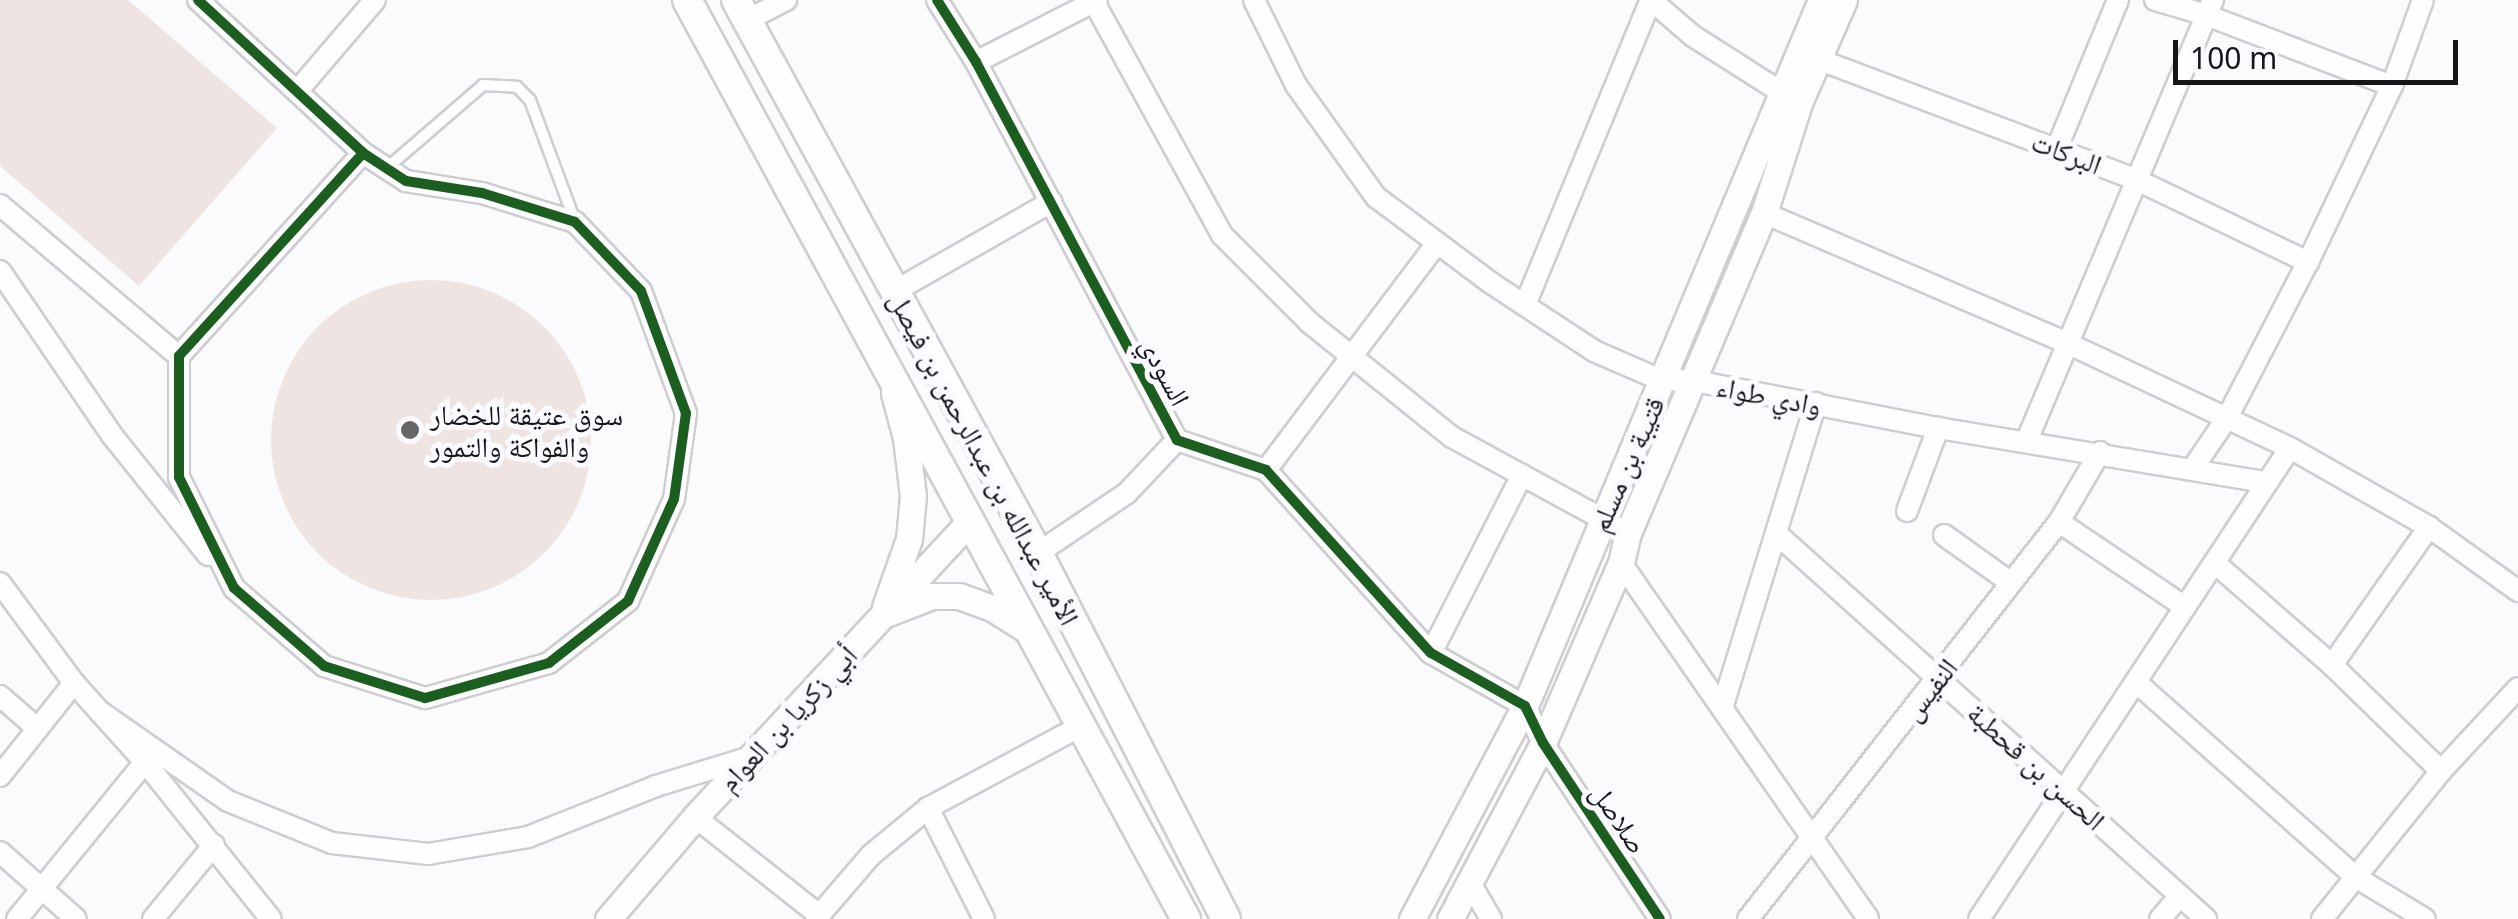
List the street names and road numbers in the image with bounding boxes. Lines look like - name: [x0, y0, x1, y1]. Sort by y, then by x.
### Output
- street label: البركات: [2027, 123, 2107, 181]
- street label: الأمير عبدالله بن عبدالرحمن بن فيصل: [883, 285, 1087, 631]
- street label: السودي: [1134, 331, 1198, 411]
- street label: وادي طواء: [1714, 368, 1824, 422]
- street label: قتيبة بن مسلم: [1581, 391, 1671, 537]
- street label: أبي زكريا بن العوام: [711, 638, 863, 798]
- street label: النفيس: [1894, 651, 1964, 727]
- street label: الحسن بن قحطبة: [1961, 695, 2113, 837]
- street label: صلاصل: [1584, 776, 1656, 860]

